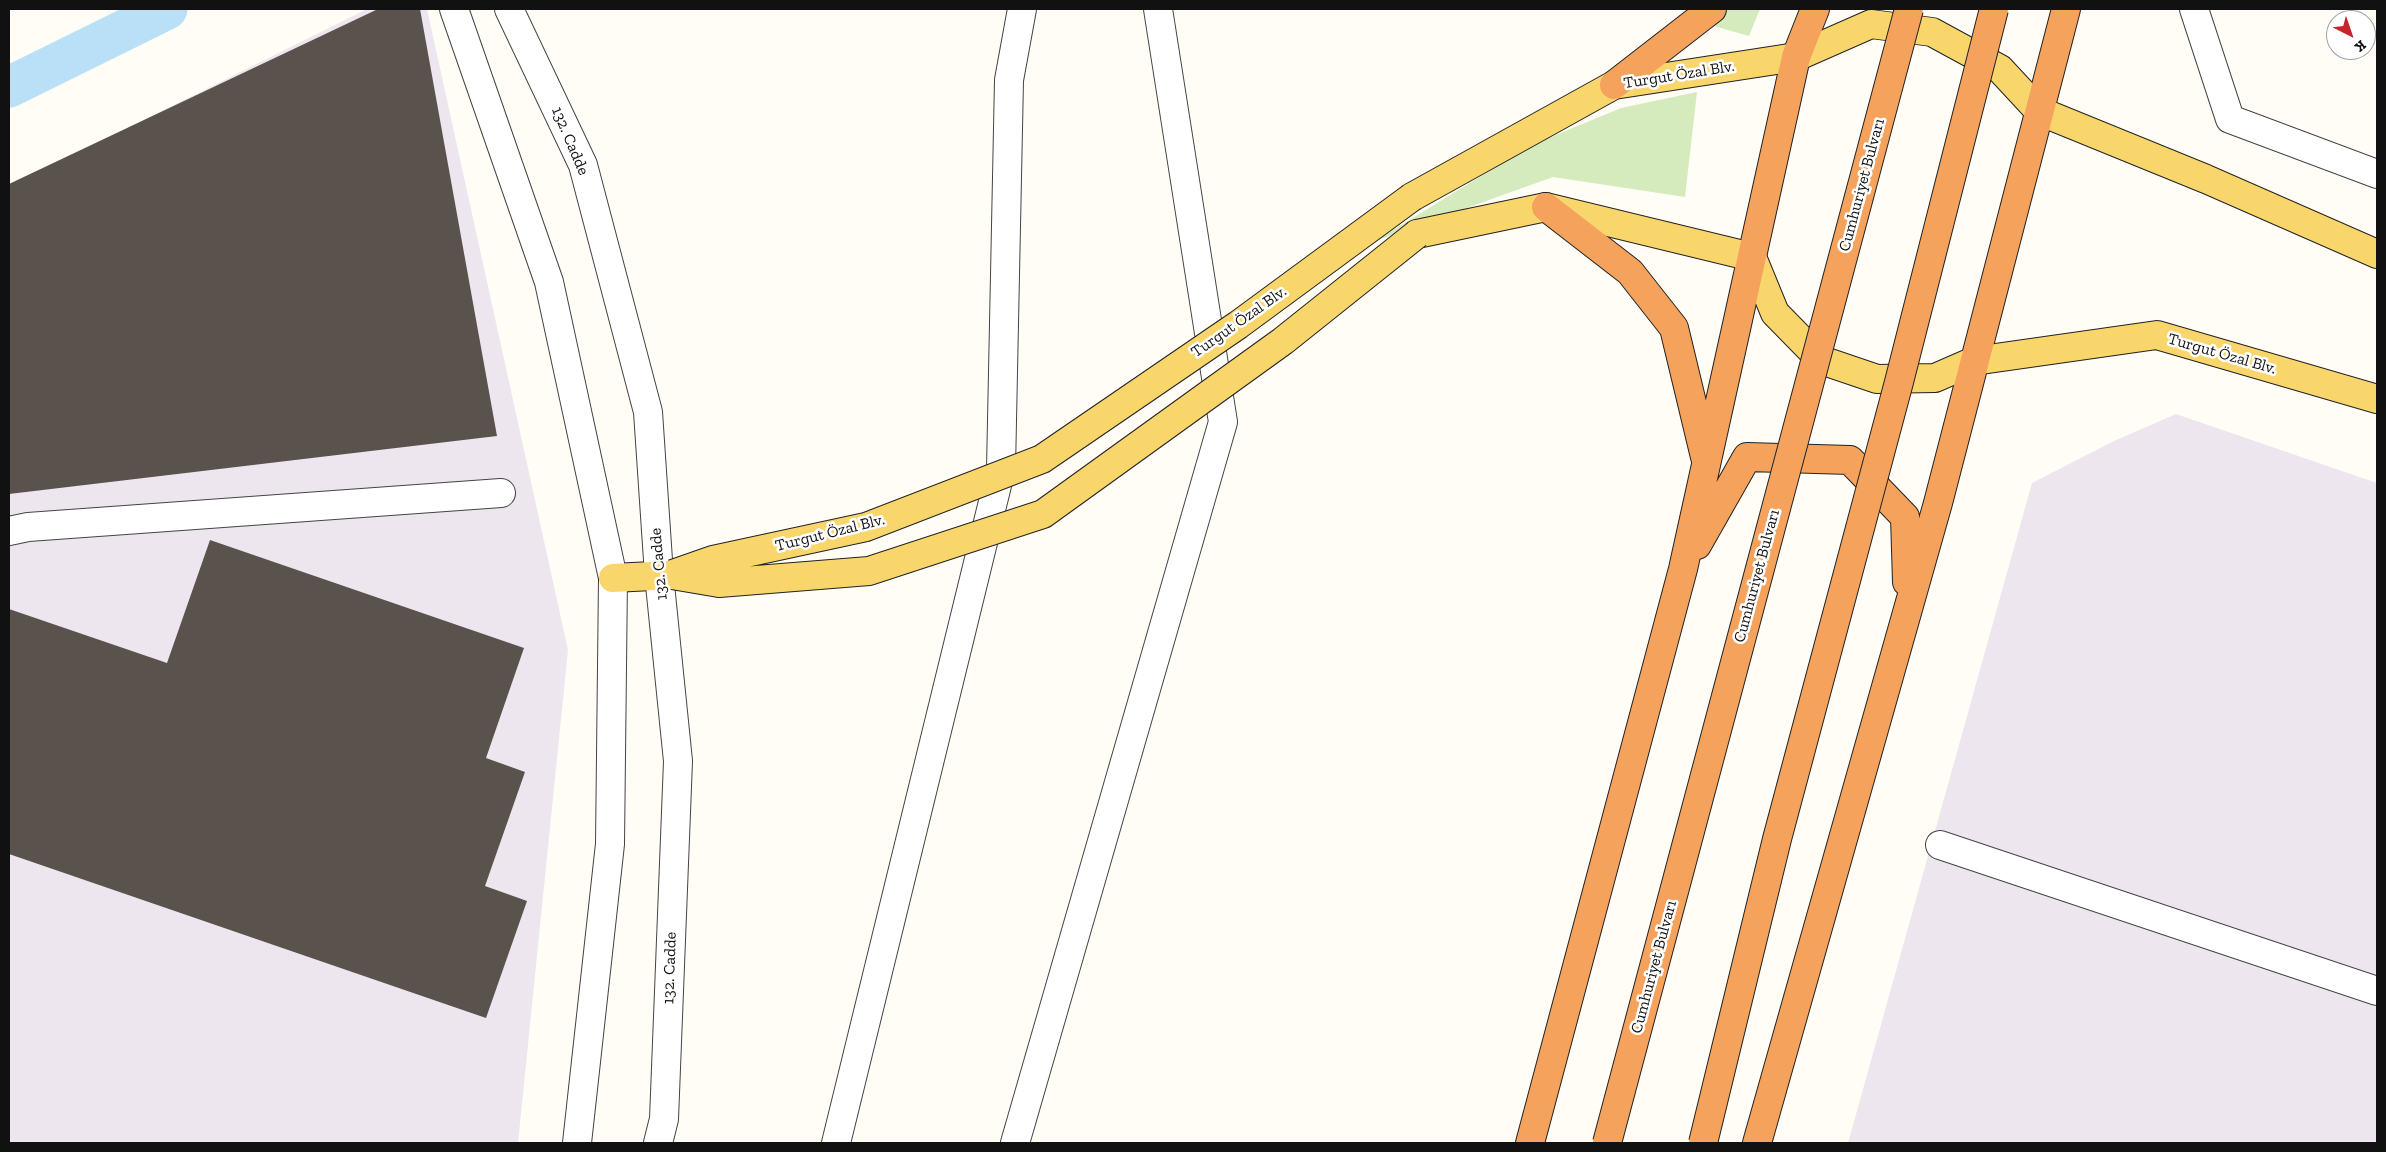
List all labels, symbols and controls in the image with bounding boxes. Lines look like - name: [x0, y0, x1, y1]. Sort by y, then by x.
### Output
- north arrow: [2326, 10, 2376, 60]
- text: K: [2351, 36, 2370, 55]
- street label: Turgut Özal Blv.: [1622, 57, 1736, 93]
- street label: 132. Cadde: [547, 104, 593, 178]
- street label: Cumhuriyet Bulvarı: [1835, 116, 1889, 254]
- street label: Turgut Özal Blv.: [1188, 282, 1290, 362]
- street label: Turgut Özal Blv.: [2166, 329, 2278, 379]
- street label: Cumhuriyet Bulvarı: [1730, 507, 1784, 645]
- street label: Turgut Özal Blv.: [773, 510, 887, 556]
- street label: 132. Cadde: [646, 527, 672, 601]
- street label: Cumhuriyet Bulvarı: [1627, 898, 1681, 1036]
- street label: 132. Cadde: [659, 931, 681, 1005]

